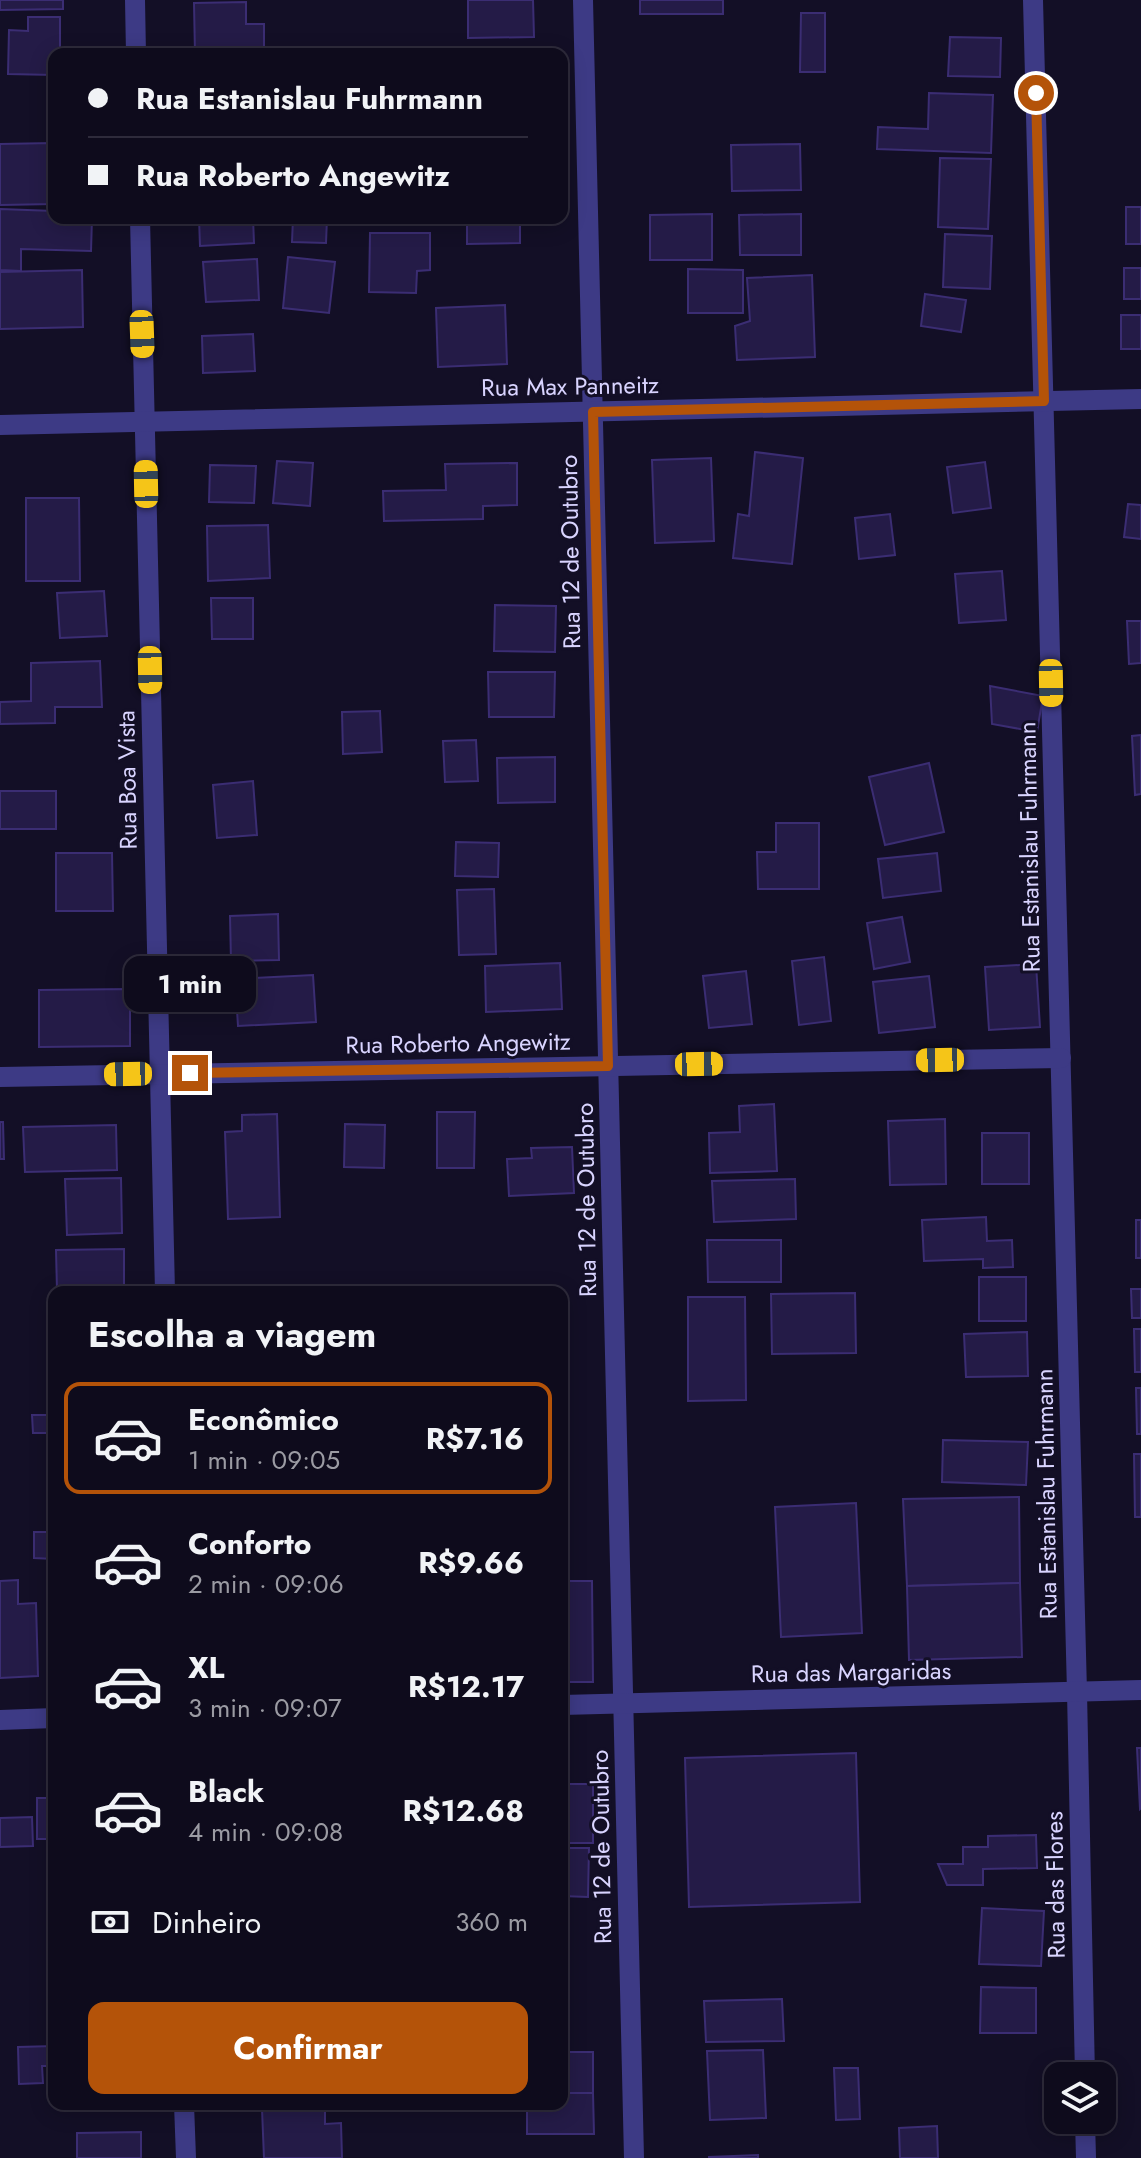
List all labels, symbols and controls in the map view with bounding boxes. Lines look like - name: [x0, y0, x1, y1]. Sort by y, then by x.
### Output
- route start: [1018, 75, 1054, 111]
- text: Rua Estanislau Fuhrmann: [136, 77, 483, 120]
- text: Rua Roberto Angewitz: [136, 154, 450, 197]
- car: [129, 310, 155, 358]
- street label: Rua Max Panneitz: [481, 367, 659, 405]
- street label: Rua 12 de Outubro: [551, 455, 589, 649]
- car: [134, 460, 158, 508]
- car: [138, 646, 162, 694]
- car: [1039, 659, 1063, 707]
- street label: Rua Boa Vista: [108, 710, 146, 850]
- street label: Rua Estanislau Fuhrmann: [1009, 721, 1049, 973]
- callout: 1 min: [124, 957, 256, 1013]
- text: 1 min: [158, 965, 222, 1003]
- street label: Rua Roberto Angewitz: [345, 1024, 571, 1062]
- car: [916, 1048, 964, 1072]
- car: [675, 1052, 723, 1076]
- route end: [172, 1055, 208, 1091]
- car: [104, 1062, 152, 1086]
- street label: Rua 12 de Outubro: [567, 1103, 605, 1297]
- text: Escolha a viagem: [88, 1308, 376, 1360]
- street label: Rua Estanislau Fuhrmann: [1026, 1368, 1066, 1620]
- text: Econômico: [188, 1398, 339, 1441]
- icon: car: [92, 1402, 164, 1474]
- text: R$7.16: [426, 1417, 524, 1460]
- text: 1 min · 09:05: [188, 1441, 340, 1479]
- text: Conforto: [188, 1522, 312, 1565]
- icon: car: [92, 1526, 164, 1598]
- text: R$9.66: [418, 1541, 524, 1584]
- text: 2 min · 09:06: [188, 1565, 344, 1603]
- text: XL: [188, 1646, 224, 1689]
- icon: car: [92, 1650, 164, 1722]
- street label: Rua das Margaridas: [751, 1653, 951, 1691]
- text: R$12.17: [408, 1665, 524, 1708]
- text: 3 min · 09:07: [188, 1689, 342, 1727]
- street label: Rua 12 de Outubro: [582, 1750, 620, 1944]
- text: Black: [188, 1770, 264, 1813]
- icon: car: [92, 1774, 164, 1846]
- text: R$12.68: [402, 1789, 524, 1832]
- street label: Rua das Flores: [1036, 1811, 1074, 1959]
- text: 4 min · 09:08: [188, 1813, 343, 1851]
- icon: cash: [88, 1900, 132, 1944]
- text: Dinheiro: [152, 1901, 261, 1944]
- text: 360 m: [455, 1903, 528, 1941]
- button: Confirmar: [88, 2002, 528, 2094]
- map controls: [1044, 2062, 1116, 2134]
- button: layers: [1044, 2062, 1116, 2134]

